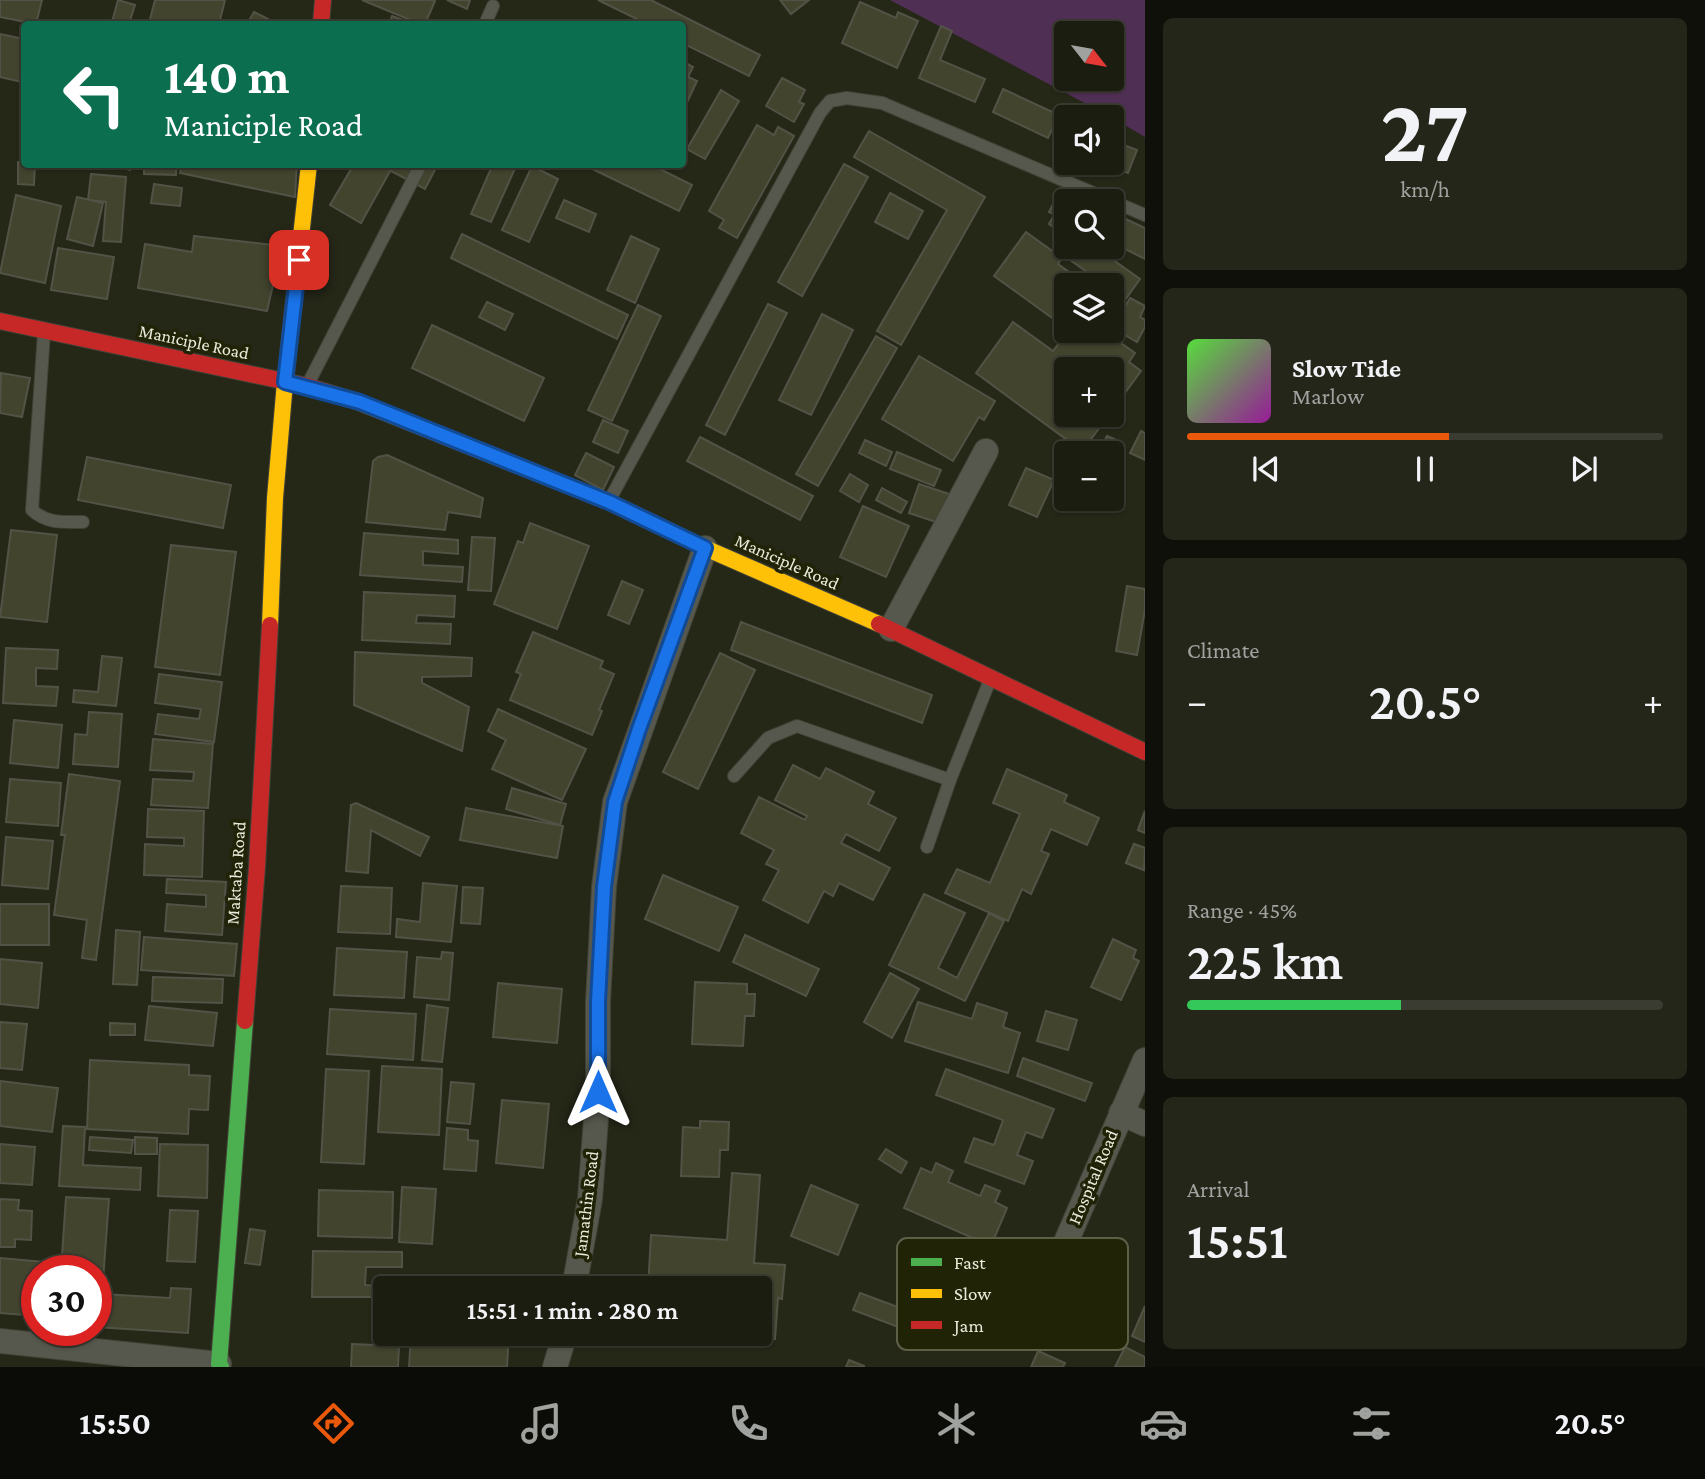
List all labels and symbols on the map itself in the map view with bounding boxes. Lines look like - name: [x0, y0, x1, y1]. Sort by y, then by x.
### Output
- north arrow: [1054, 21, 1124, 91]
- pin: [269, 230, 329, 290]
- street label: Maniciple Road: [137, 321, 251, 364]
- street label: Maniciple Road: [732, 530, 843, 594]
- street label: Maktaba Road: [222, 820, 250, 925]
- position arrow: [561, 1055, 635, 1129]
- street label: Hospital Road: [1064, 1126, 1122, 1227]
- street label: Jamathin Road: [569, 1149, 602, 1260]
- legend: [897, 1238, 1128, 1350]
- text: Fast: [954, 1252, 986, 1273]
- speed limit sign: 30: [21, 1255, 112, 1346]
- text: Slow: [954, 1283, 991, 1304]
- text: Jam: [952, 1315, 984, 1336]

